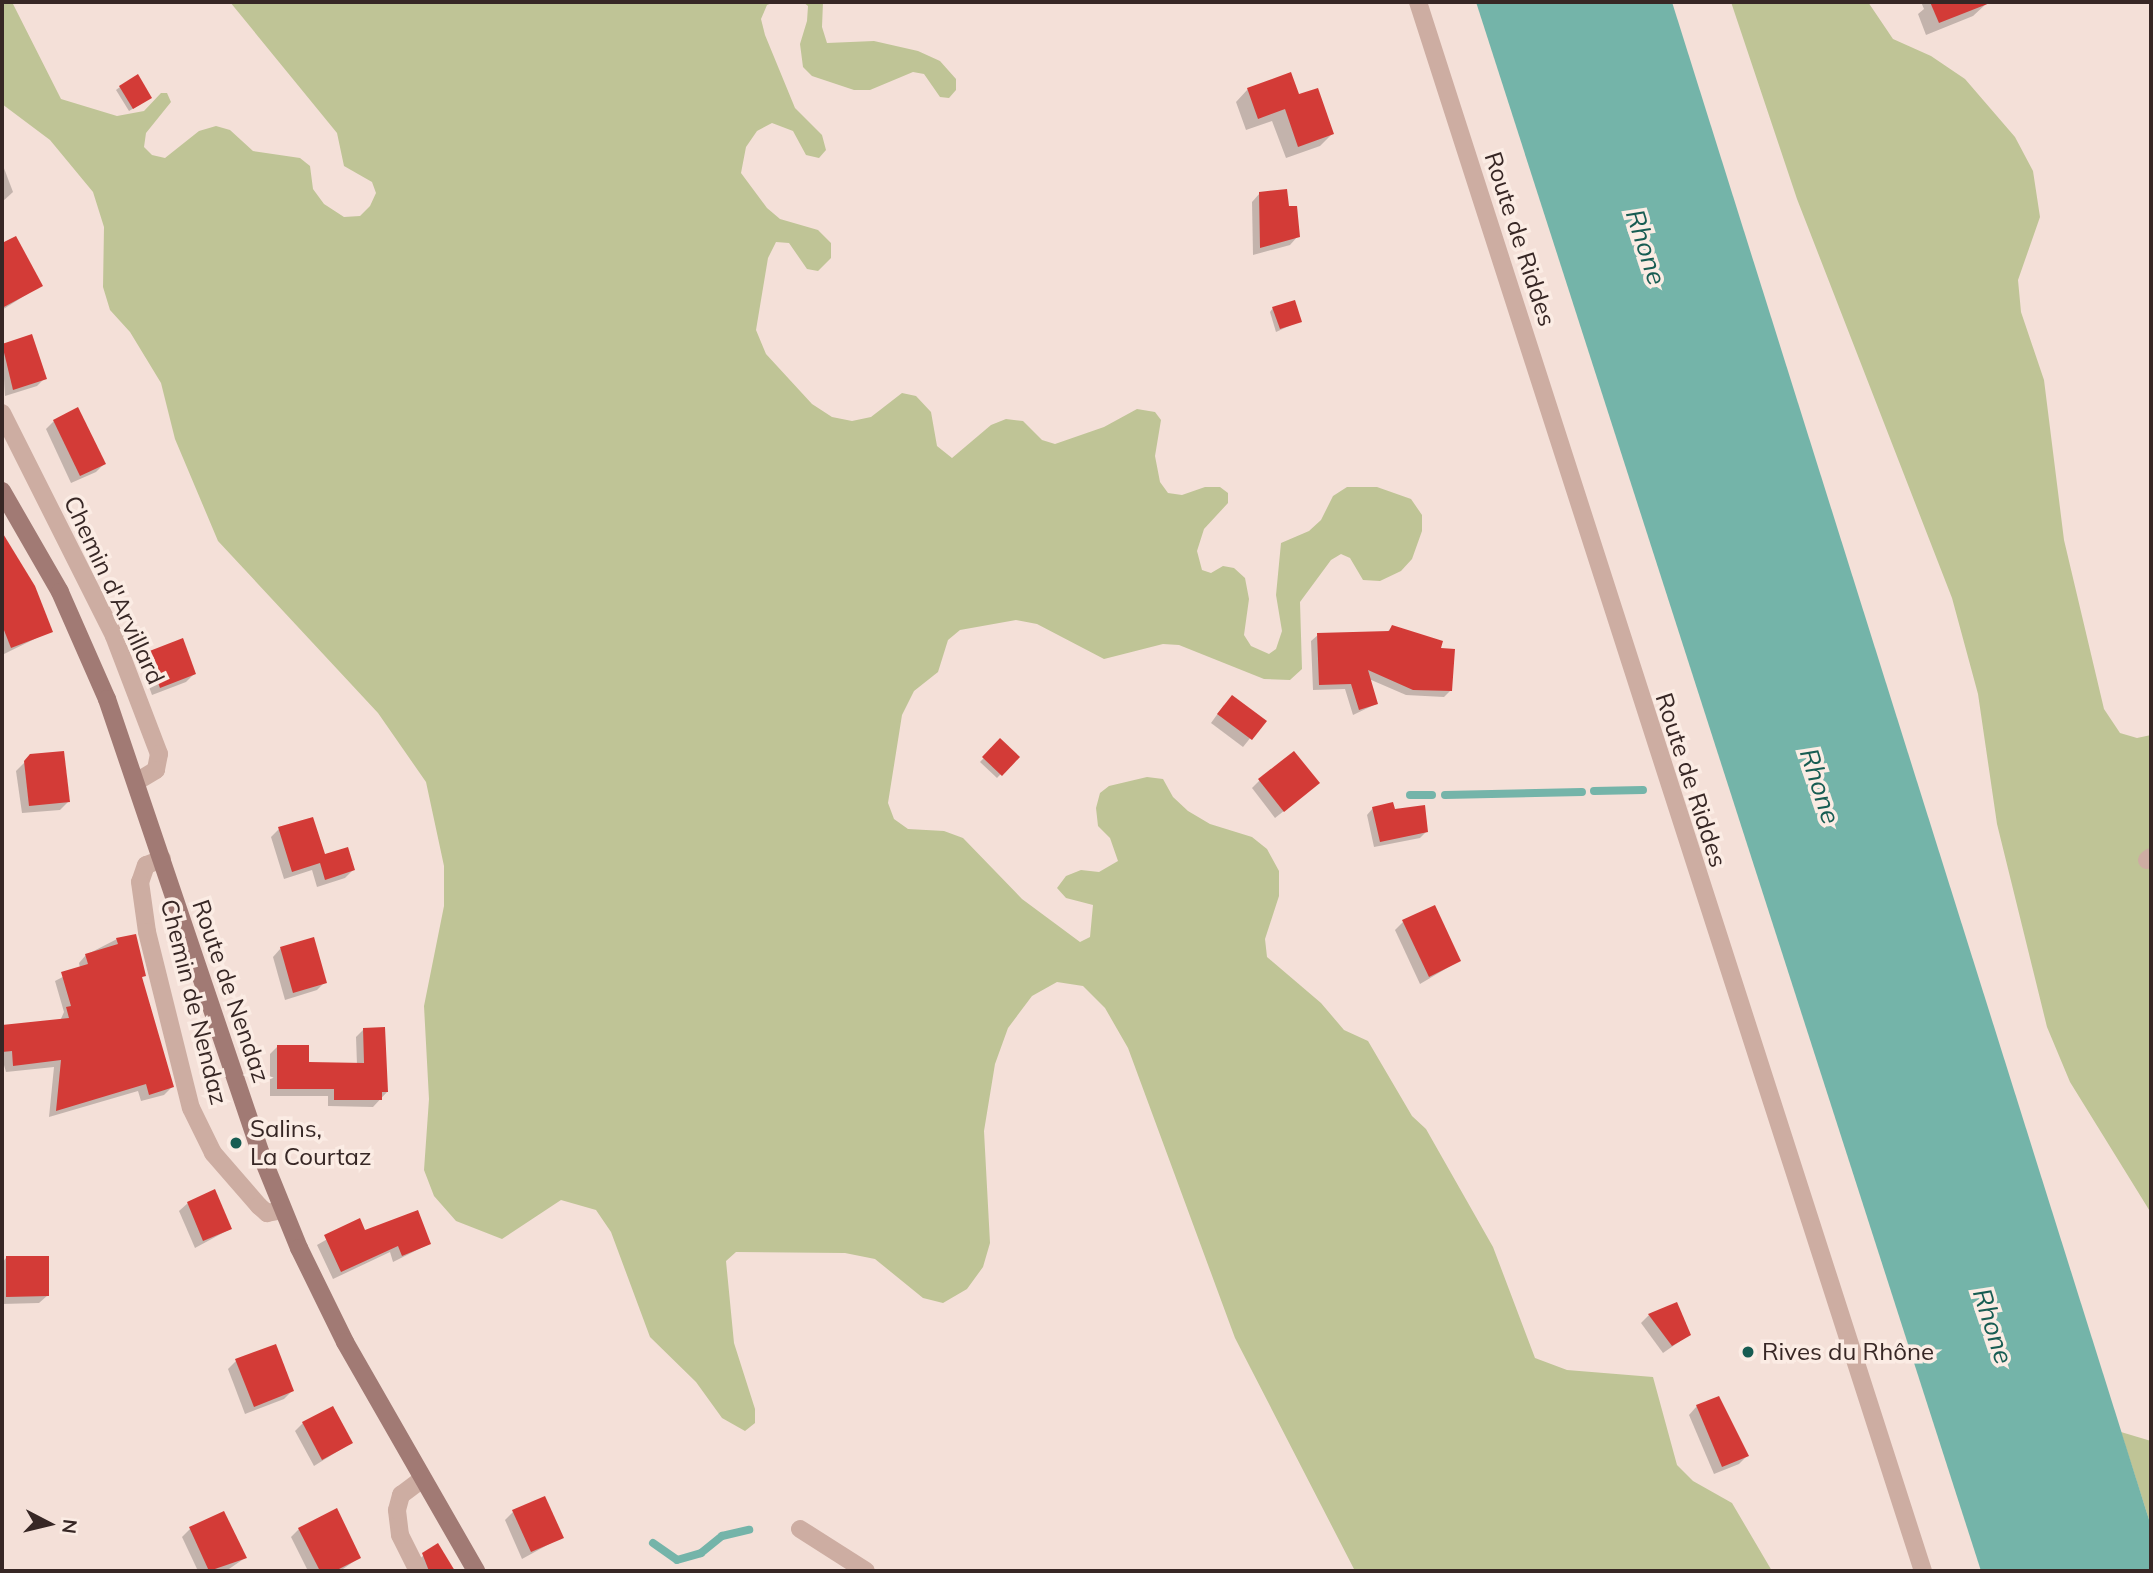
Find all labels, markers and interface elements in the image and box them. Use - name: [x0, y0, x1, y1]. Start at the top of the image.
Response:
- street label: Route de Riddes: [1478, 148, 1562, 330]
- water label: Rhone: [1619, 205, 1673, 289]
- street label: Chemin d'Arvillard: [58, 491, 170, 689]
- street label: Route de Riddes: [1649, 689, 1733, 871]
- water label: Rhone: [1793, 744, 1847, 828]
- street label: Chemin de Nendaz: [155, 896, 233, 1108]
- street label: Route de Nendaz: [186, 896, 276, 1086]
- place label: Salins, La Courtaz: [250, 1115, 371, 1171]
- marker: Salins, La Courtaz: [228, 1135, 244, 1151]
- water label: Rhone: [1966, 1284, 2020, 1368]
- place label: Rives du Rhône: [1762, 1338, 1934, 1366]
- marker: Rives du Rhône: [1740, 1344, 1756, 1360]
- north arrow: [14, 1489, 84, 1559]
- text: N: [57, 1518, 83, 1535]

